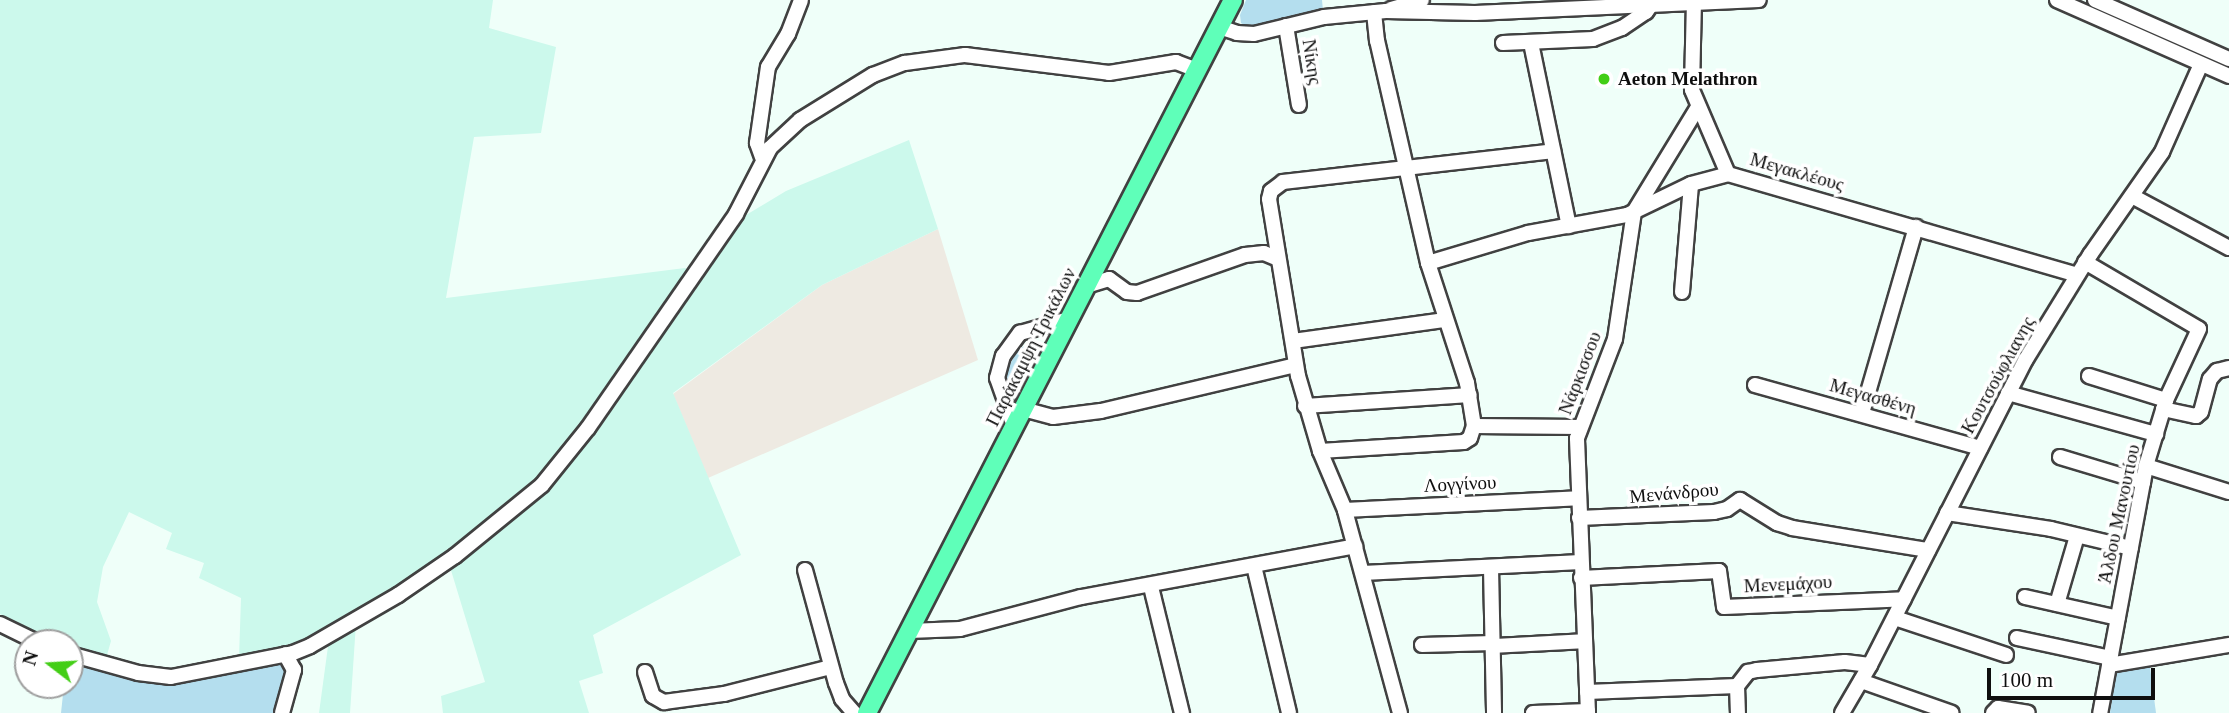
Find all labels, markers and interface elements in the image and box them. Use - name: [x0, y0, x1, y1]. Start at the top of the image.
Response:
- street label: Νίκης: [1297, 38, 1327, 86]
- place label: Aeton Melathron: [1618, 68, 1757, 90]
- marker: Aeton Melathron: [1596, 71, 1612, 87]
- street label: Μεγακλέους: [1748, 148, 1846, 196]
- street label: Παράκαμψη Τρικάλων: [981, 264, 1081, 430]
- street label: Κουτσούφλιανης: [1956, 312, 2040, 438]
- street label: Νάρκισσου: [1554, 328, 1606, 418]
- street label: Μεγασθένη: [1827, 374, 1919, 420]
- street label: Άλδου Μανουτίου: [2093, 442, 2145, 586]
- street label: Λογγίνου: [1423, 471, 1497, 497]
- street label: Μενάνδρου: [1629, 478, 1719, 508]
- street label: Μενεμάχου: [1743, 570, 1833, 598]
- north arrow: [14, 629, 84, 699]
- text: N: [18, 649, 42, 668]
- scale bar: [1991, 654, 2159, 698]
- text: 100 m: [2000, 668, 2053, 692]

